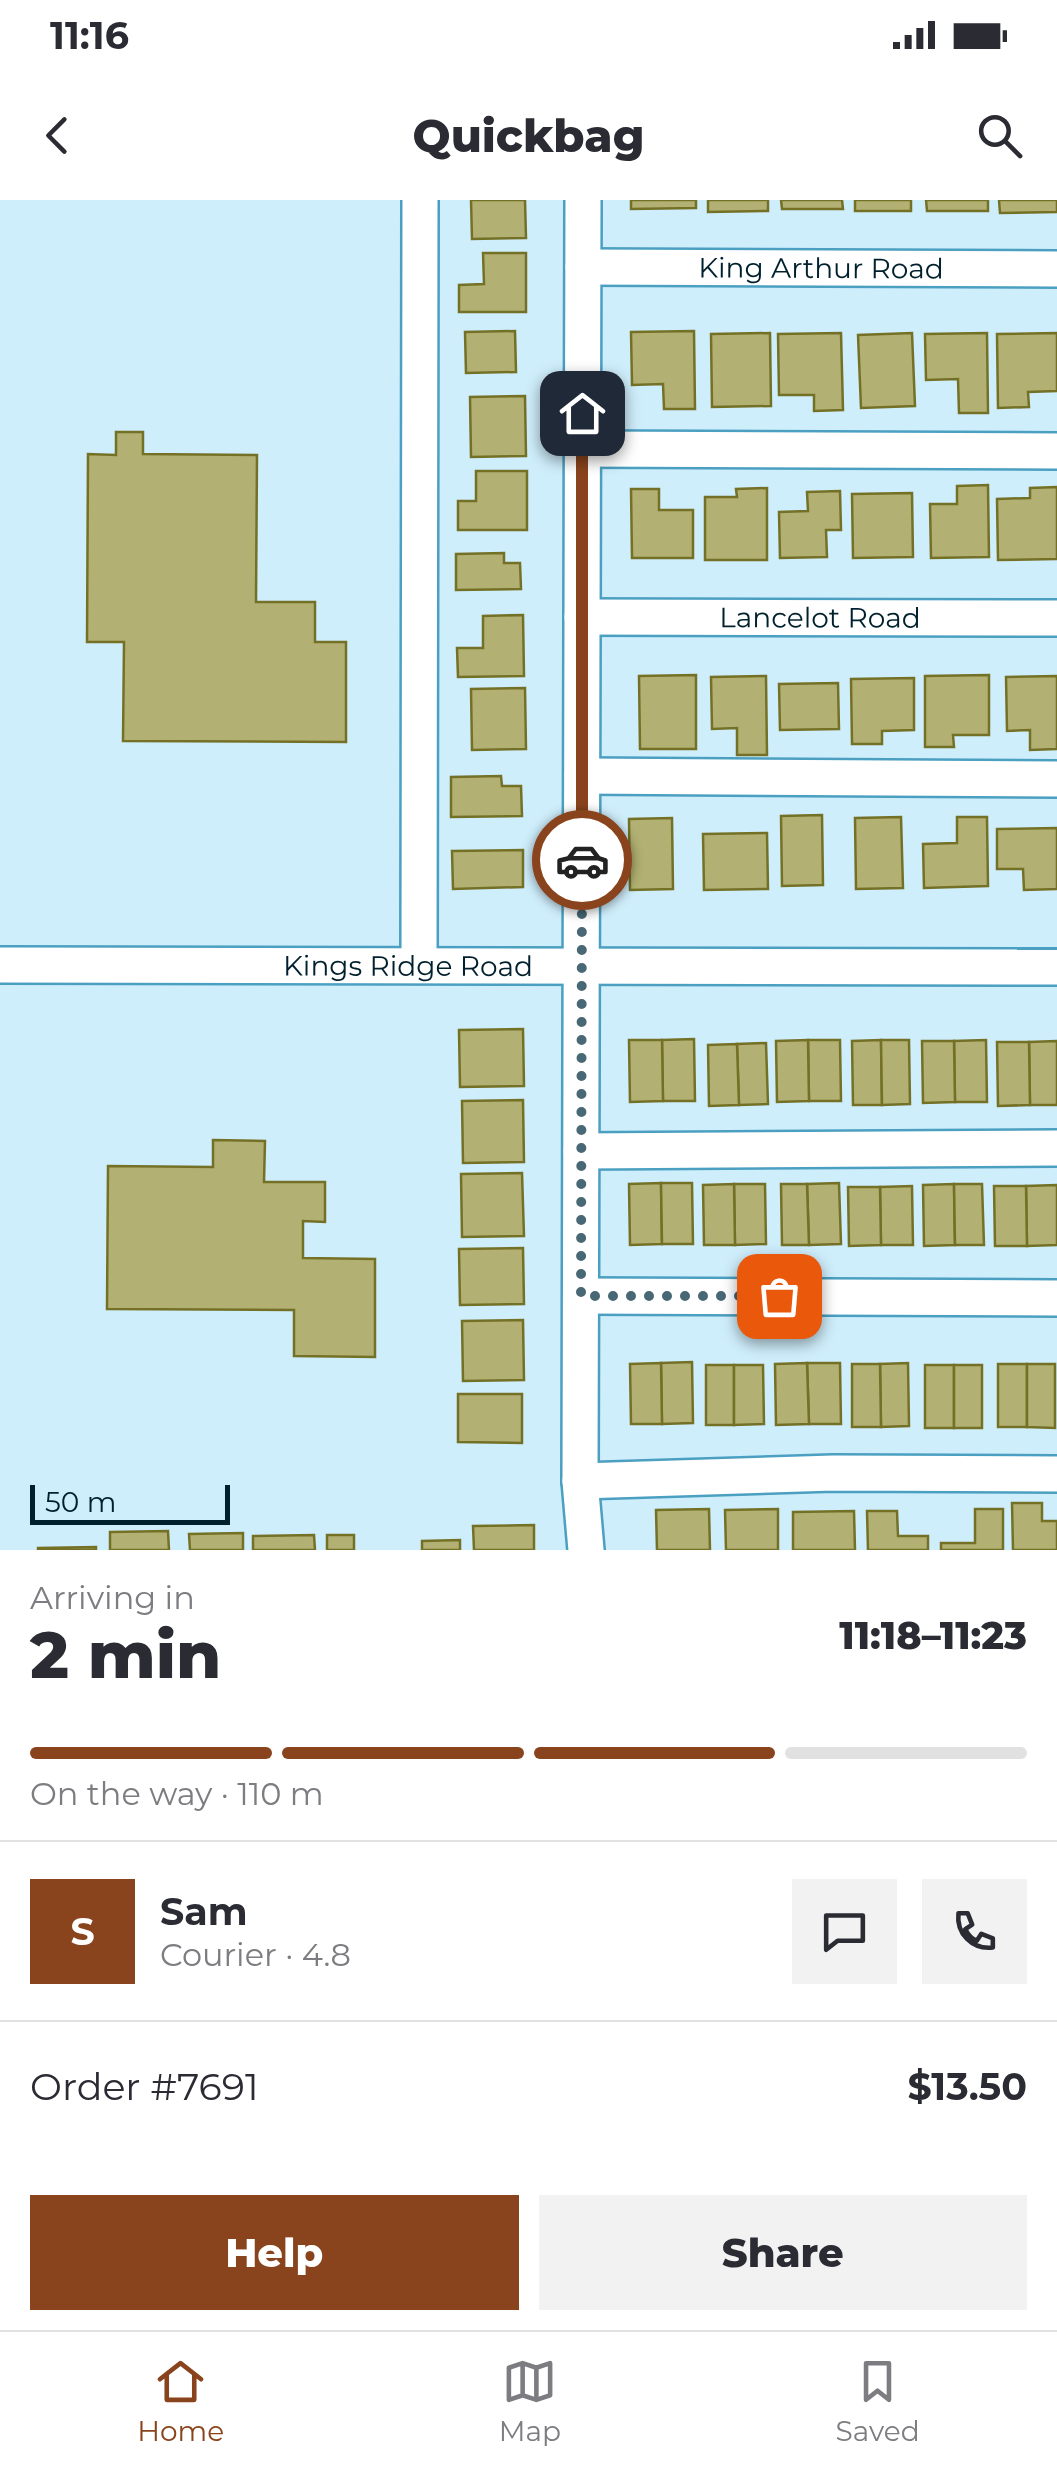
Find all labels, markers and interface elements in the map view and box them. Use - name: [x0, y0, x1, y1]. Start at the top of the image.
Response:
- text: 11:16: [50, 12, 129, 59]
- icon: back: [30, 108, 85, 163]
- text: Quickbag: [413, 108, 644, 163]
- icon: search: [972, 108, 1027, 163]
- street label: King Arthur Road: [698, 250, 944, 286]
- pin: [540, 371, 625, 456]
- icon: home: [555, 386, 610, 441]
- street label: Lancelot Road: [719, 600, 921, 635]
- courier: [532, 810, 632, 910]
- icon: car: [555, 833, 610, 888]
- street label: Kings Ridge Road: [283, 949, 533, 983]
- pin: [737, 1254, 822, 1339]
- icon: bag: [752, 1269, 807, 1324]
- scale bar: [30, 1480, 230, 1524]
- text: 50 m: [45, 1485, 116, 1519]
- text: Arriving in: [30, 1578, 195, 1617]
- text: 11:18–11:23: [839, 1612, 1027, 1659]
- text: 2 min: [30, 1615, 221, 1694]
- text: On the way · 110 m: [30, 1774, 324, 1813]
- button: chat: [792, 1879, 897, 1984]
- button: phone: [922, 1879, 1027, 1984]
- text: Sam: [160, 1888, 248, 1935]
- text: S: [70, 1908, 95, 1955]
- text: Courier · 4.8: [160, 1935, 351, 1974]
- text: Order #7691: [30, 2063, 259, 2110]
- text: $13.50: [907, 2063, 1027, 2110]
- button: Help: [30, 2195, 519, 2310]
- button: Share: [539, 2195, 1027, 2310]
- tab: Home: [137, 2354, 224, 2448]
- tab: Map: [499, 2354, 561, 2448]
- tab: Saved: [836, 2354, 920, 2448]

